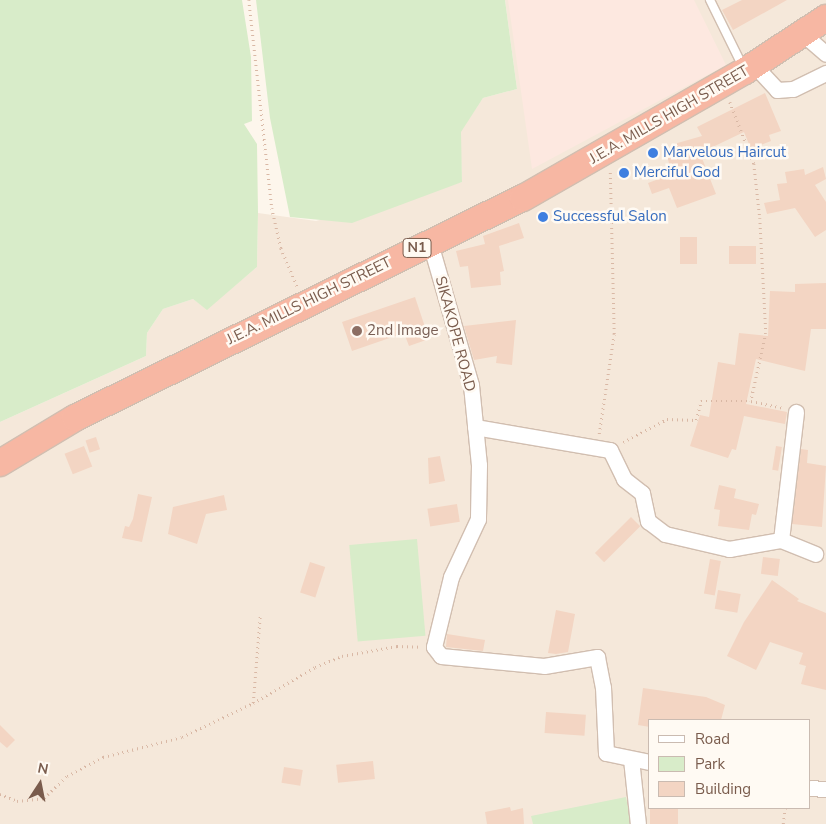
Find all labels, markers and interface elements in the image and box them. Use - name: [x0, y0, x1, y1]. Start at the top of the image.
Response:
- street label: J.E.A. MILLS HIGH STREET: [586, 62, 752, 168]
- place label: Marvelous Haircut: [663, 144, 786, 162]
- marker: Marvelous Haircut: [647, 147, 659, 159]
- place label: Merciful God: [634, 164, 720, 182]
- marker: Merciful God: [618, 167, 630, 179]
- place label: Successful Salon: [553, 208, 667, 226]
- marker: Successful Salon: [537, 211, 549, 223]
- road number: N1: [402, 237, 432, 260]
- street label: J.E.A. MILLS HIGH STREET: [224, 253, 394, 349]
- street label: SIKAKOPE ROAD: [431, 274, 479, 394]
- place label: 2nd Image: [367, 322, 439, 340]
- marker: 2nd Image: [351, 325, 363, 337]
- legend: [648, 719, 811, 809]
- text: Road: [695, 729, 730, 749]
- text: Park: [695, 754, 725, 774]
- text: N: [36, 758, 50, 779]
- north arrow: [15, 759, 65, 809]
- text: Building: [695, 779, 751, 799]

